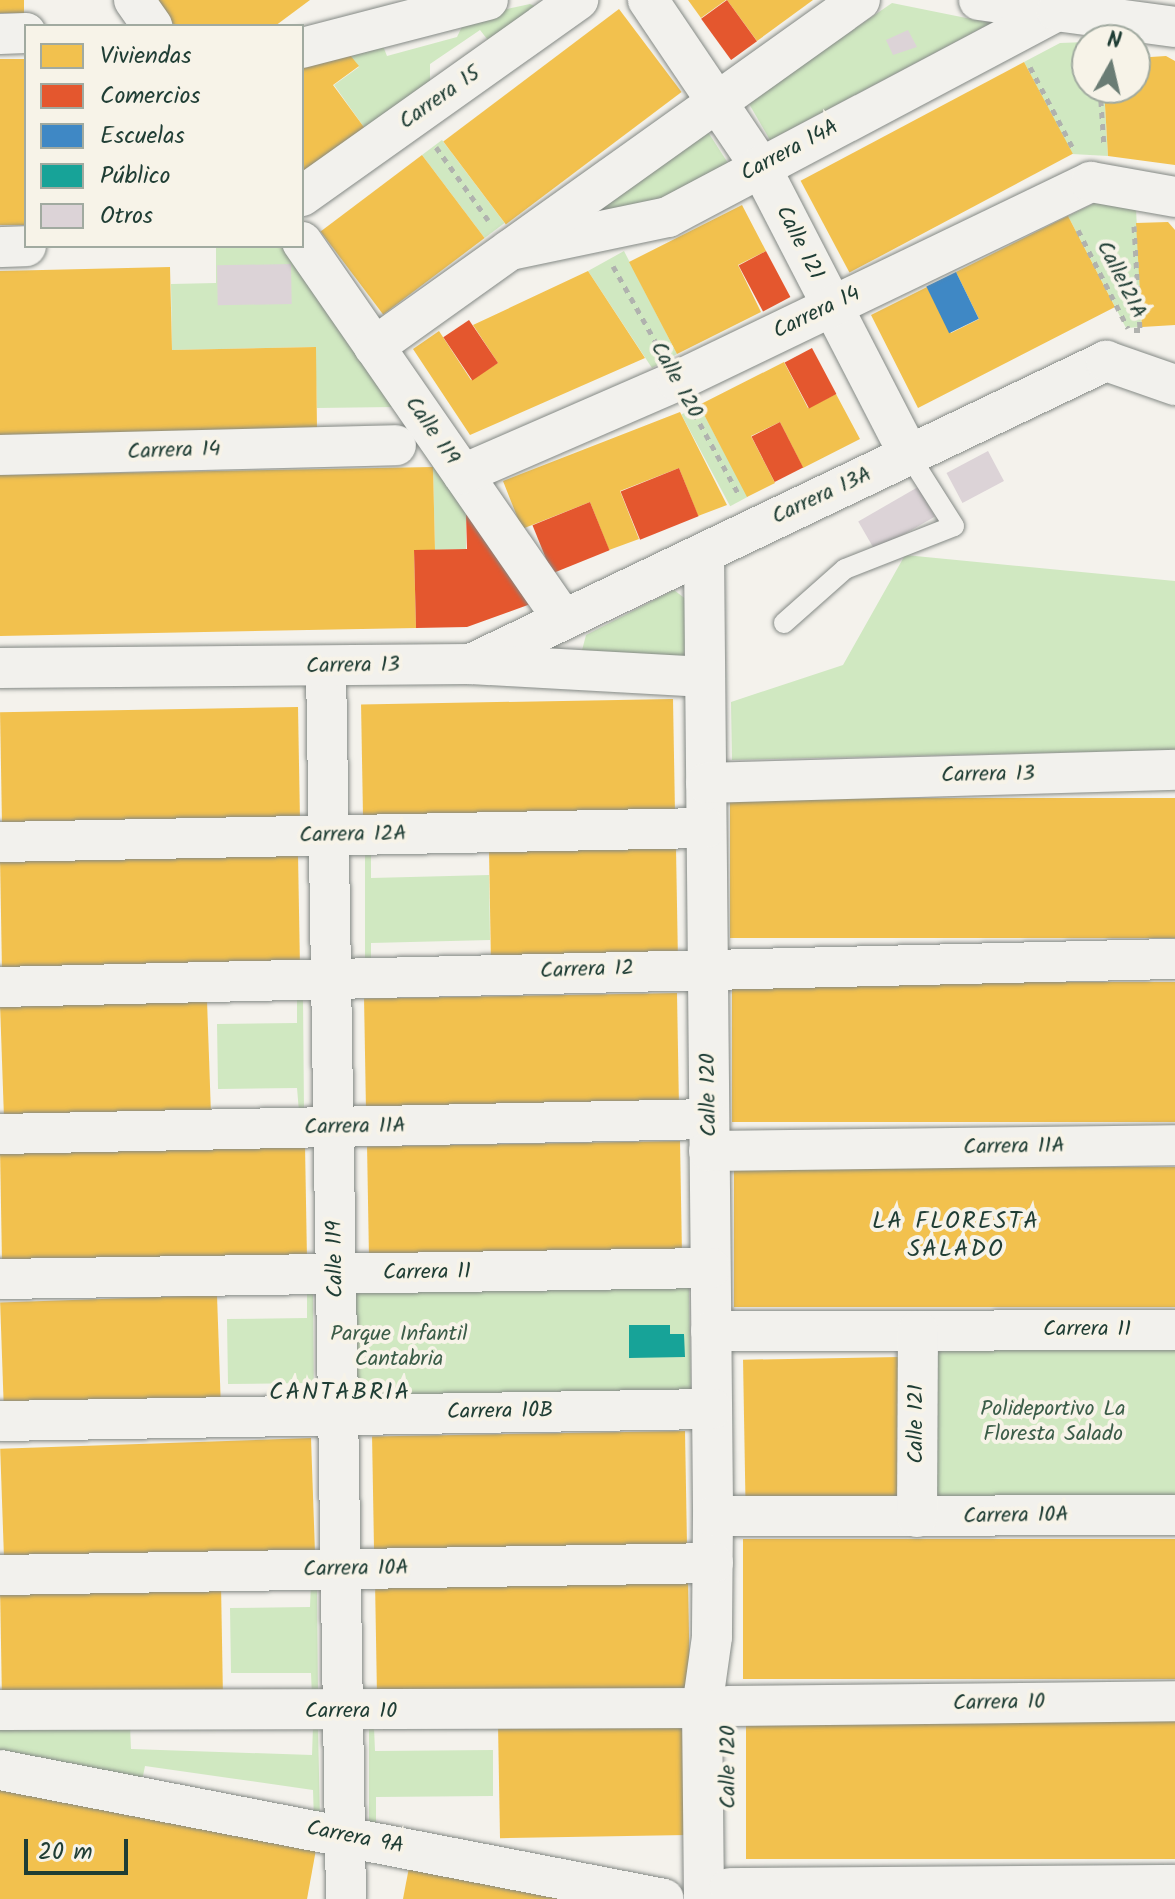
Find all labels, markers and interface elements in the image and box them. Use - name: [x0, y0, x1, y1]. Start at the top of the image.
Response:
- text: N: [1105, 23, 1123, 60]
- legend: [24, 24, 304, 248]
- north arrow: [1071, 24, 1151, 104]
- text: Viviendas: [100, 37, 191, 76]
- street label: Carrera 15: [394, 60, 486, 136]
- text: Comercios: [100, 77, 201, 116]
- street label: Carrera 14A: [737, 114, 843, 188]
- text: Escuelas: [100, 117, 185, 156]
- text: Público: [100, 157, 170, 196]
- text: Otros: [100, 197, 153, 236]
- street label: Calle 121: [769, 202, 829, 284]
- street label: Calle121A: [1090, 237, 1152, 323]
- street label: Carrera 14: [769, 281, 865, 345]
- street label: Calle 120: [644, 337, 708, 423]
- street label: Calle 119: [399, 392, 465, 470]
- street label: Carrera 14: [127, 436, 221, 466]
- street label: Carrera 13A: [768, 461, 876, 531]
- street label: Carrera 13: [306, 652, 400, 680]
- street label: Carrera 13: [941, 761, 1035, 789]
- street label: Carrera 12A: [299, 821, 407, 849]
- street label: Carrera 12: [540, 955, 634, 985]
- street label: Calle 120: [695, 1053, 723, 1137]
- street label: Carrera 11A: [304, 1113, 406, 1141]
- street label: Carrera 11A: [963, 1133, 1065, 1161]
- district label: LA FLORESTA SALADO: [872, 1208, 1040, 1264]
- street label: Calle 119: [322, 1220, 350, 1298]
- street label: Carrera 11: [383, 1259, 471, 1287]
- street label: Carrera 11: [1043, 1317, 1131, 1343]
- park label: Parque Infantil Cantabria: [330, 1321, 468, 1372]
- district label: CANTABRIA: [269, 1379, 411, 1407]
- street label: Calle 121: [904, 1384, 930, 1464]
- park label: Polideportivo La Floresta Salado: [980, 1396, 1126, 1448]
- street label: Carrera 10B: [447, 1398, 553, 1426]
- street label: Carrera 10A: [963, 1502, 1069, 1530]
- street label: Carrera 10A: [303, 1555, 409, 1583]
- street label: Carrera 10: [953, 1689, 1045, 1717]
- street label: Carrera 10: [305, 1699, 397, 1725]
- street label: Calle 120: [716, 1725, 742, 1809]
- street label: Carrera 9A: [304, 1816, 406, 1860]
- scale bar: [28, 1823, 132, 1873]
- text: 20 m: [38, 1833, 93, 1872]

